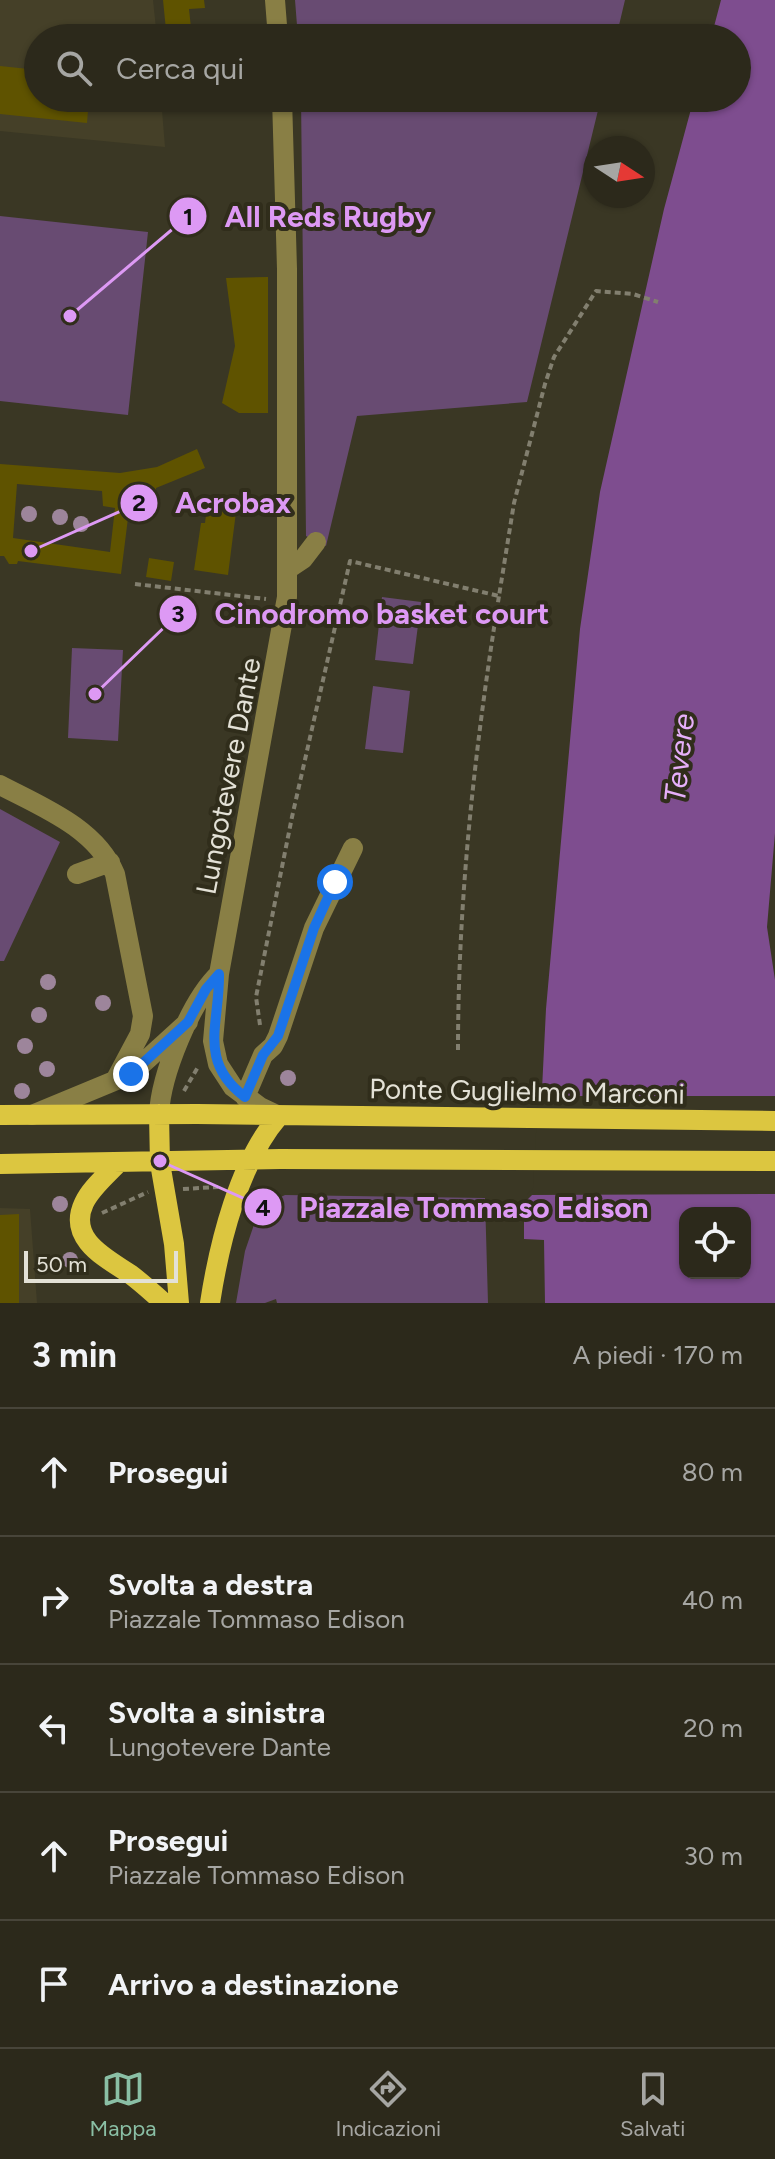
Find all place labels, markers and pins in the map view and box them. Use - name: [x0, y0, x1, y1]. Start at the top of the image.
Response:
- callout: All Reds Rugby: [168, 189, 448, 243]
- callout: Acrobax: [119, 476, 307, 530]
- callout: Cinodromo basket court: [158, 587, 565, 641]
- callout: Piazzale Tommaso Edison: [243, 1180, 665, 1234]

